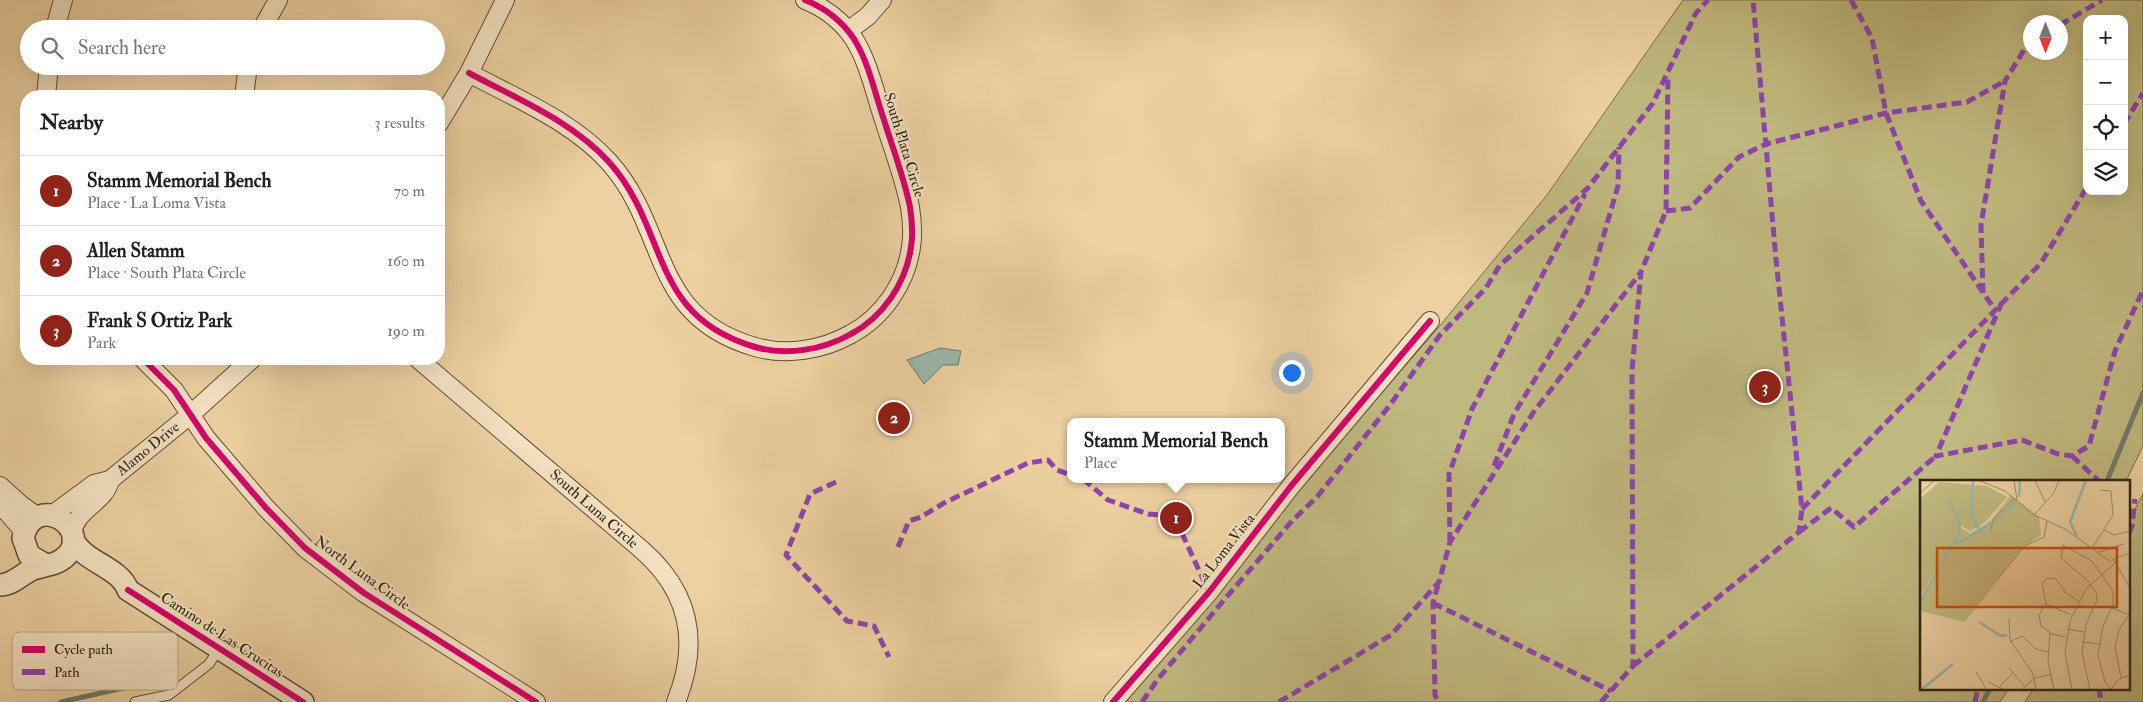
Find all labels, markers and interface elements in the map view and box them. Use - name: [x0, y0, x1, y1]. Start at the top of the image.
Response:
- north arrow: [2023, 15, 2068, 60]
- map controls: [2083, 15, 2128, 195]
- button: +: [2083, 15, 2128, 60]
- search box: [20, 20, 445, 75]
- icon: search: [38, 34, 66, 62]
- text: Search here: [78, 36, 166, 60]
- button: −: [2083, 60, 2128, 105]
- street label: South Plata Circle: [879, 90, 929, 200]
- button: locate: [2083, 105, 2128, 150]
- text: Nearby: [40, 109, 103, 136]
- text: 3 results: [374, 113, 425, 133]
- button: layers: [2083, 150, 2128, 195]
- text: Stamm Memorial Bench: [87, 169, 271, 193]
- text: 1: [53, 181, 59, 201]
- text: 70 m: [394, 181, 425, 201]
- text: Place · La Loma Vista: [87, 193, 226, 213]
- text: Allen Stamm: [87, 239, 185, 263]
- text: 2: [52, 251, 60, 271]
- text: 160 m: [387, 251, 425, 271]
- text: Place · South Plata Circle: [87, 263, 246, 283]
- text: Frank S Ortiz Park: [87, 309, 232, 333]
- text: 3: [53, 321, 59, 341]
- text: 190 m: [387, 321, 425, 341]
- text: Park: [87, 333, 116, 353]
- your location: [1279, 360, 1305, 386]
- pin: 3: [1749, 368, 1781, 406]
- pin: 2: [878, 399, 910, 437]
- street label: Alamo Drive: [112, 418, 183, 481]
- popup: [1067, 418, 1285, 483]
- text: Stamm Memorial Bench: [1084, 429, 1268, 453]
- text: Place: [1084, 453, 1117, 473]
- street label: South Luna Circle: [546, 465, 642, 553]
- inset map: [1920, 480, 2130, 690]
- pin: 1: [1160, 499, 1192, 537]
- street label: La Loma Vista: [1189, 509, 1260, 592]
- street label: North Luna Circle: [310, 532, 414, 614]
- street label: Camino de Las Crucitas: [157, 588, 287, 682]
- legend: [12, 632, 178, 690]
- text: Cycle path: [54, 641, 114, 659]
- text: Path: [54, 664, 80, 681]

